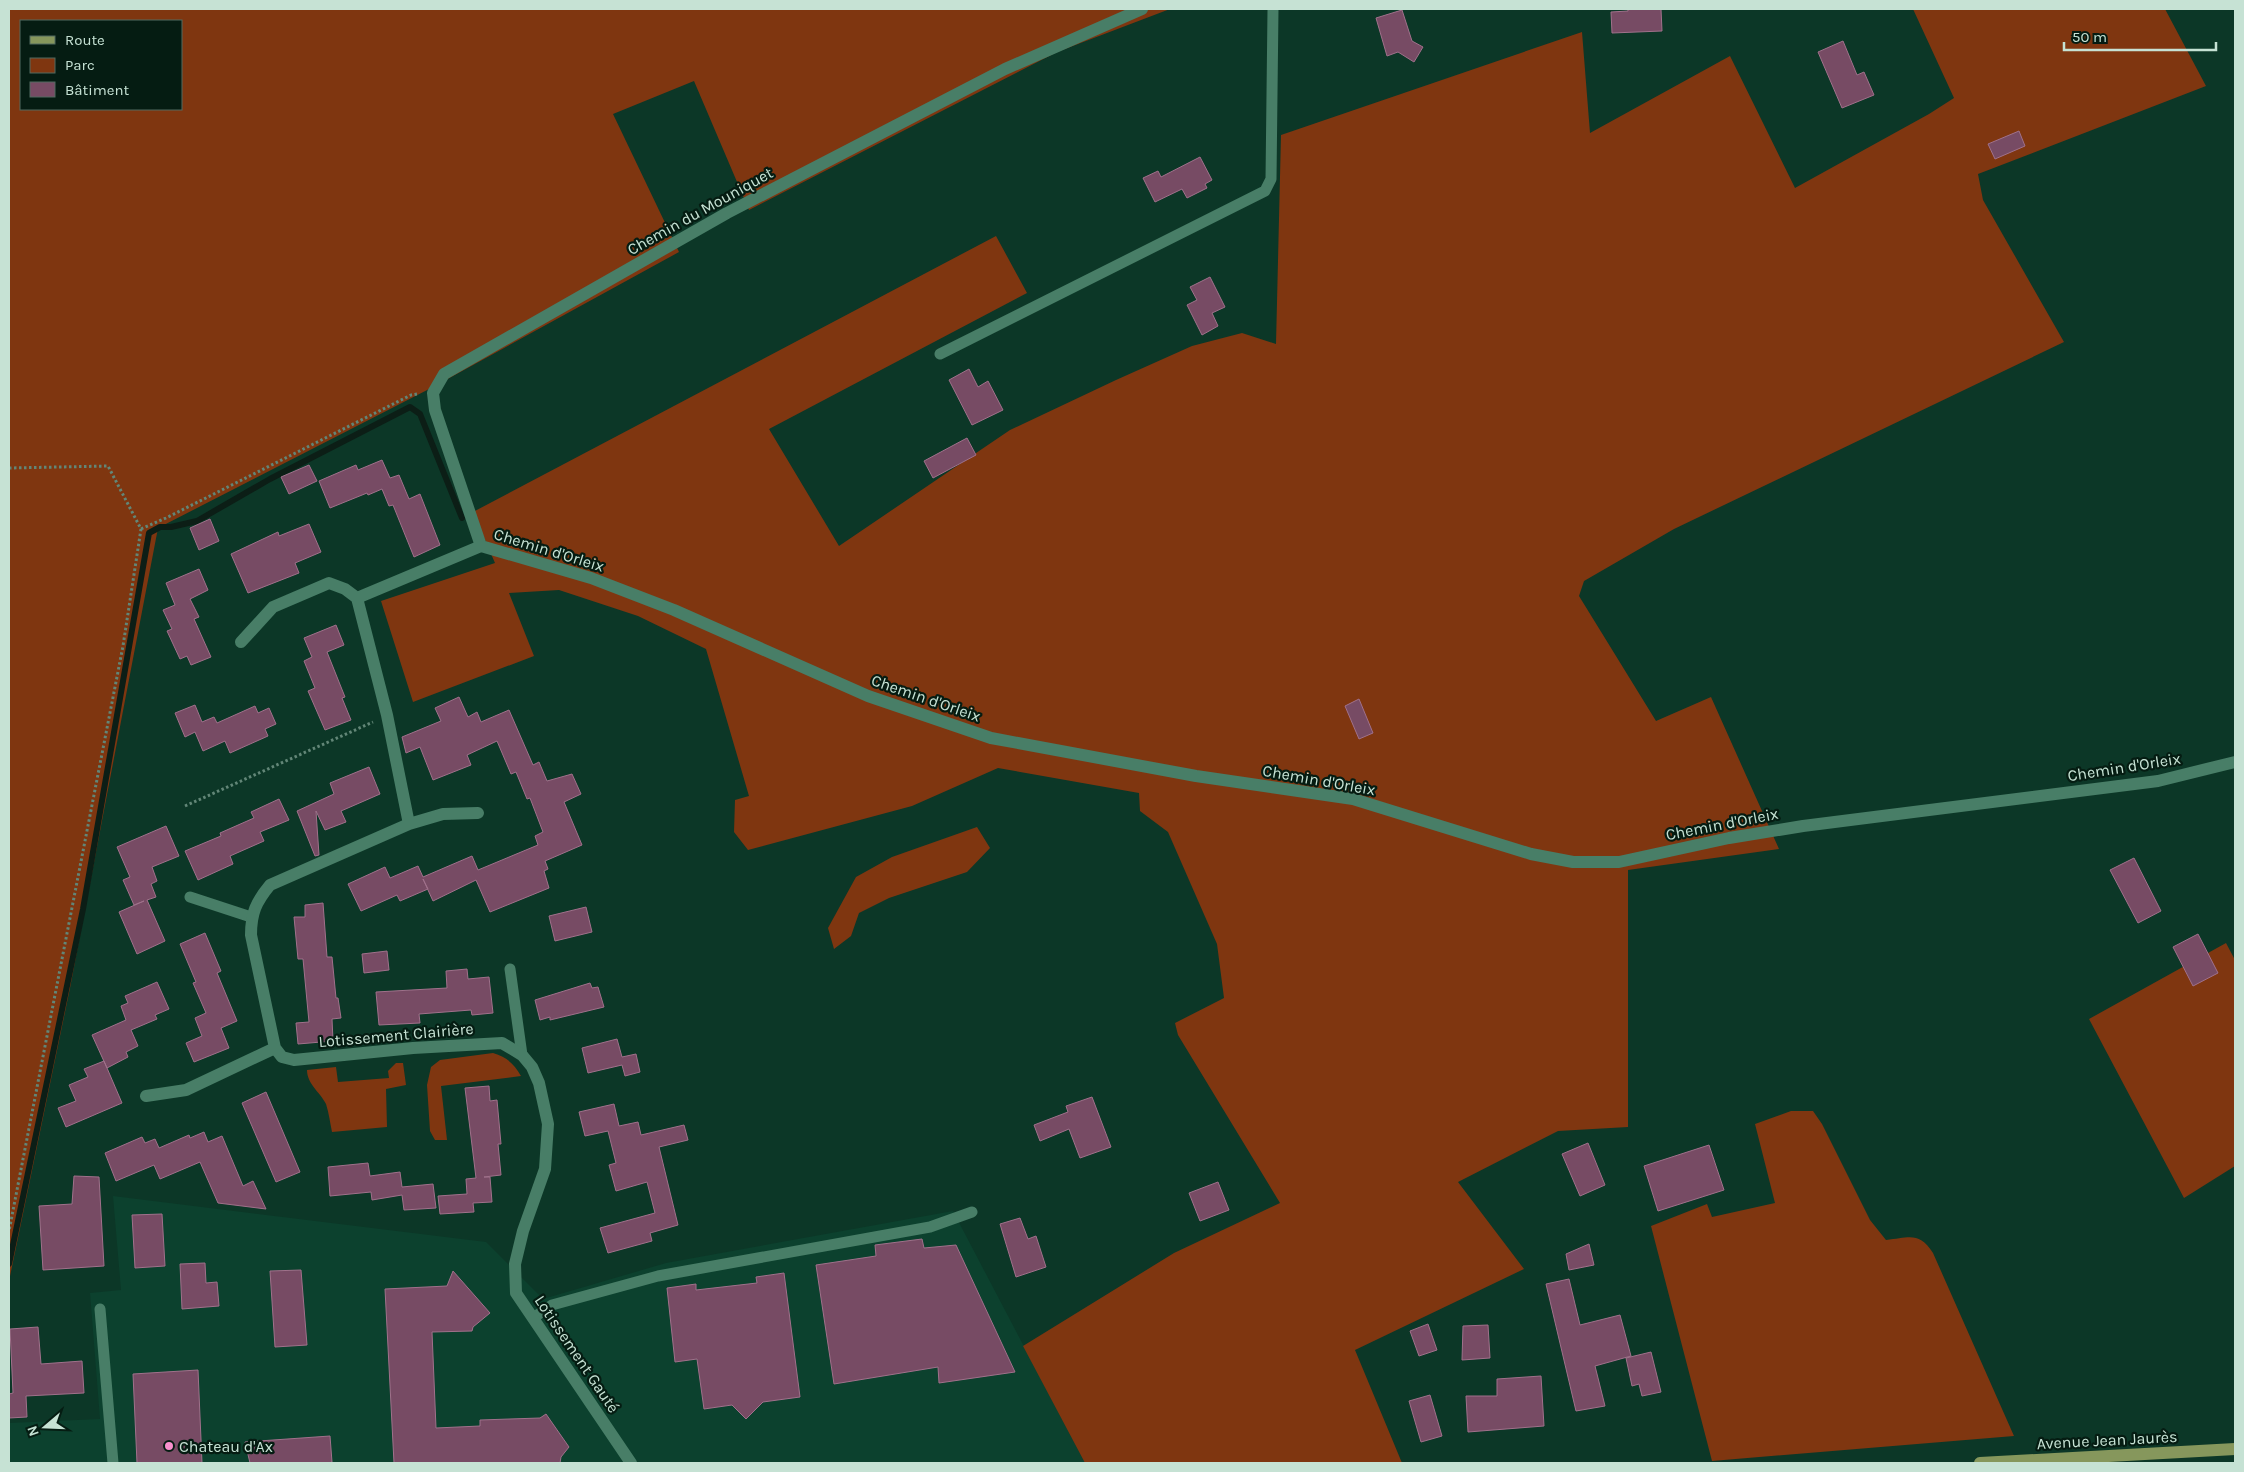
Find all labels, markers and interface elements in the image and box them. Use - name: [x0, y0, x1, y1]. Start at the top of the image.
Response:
- legend: [20, 20, 182, 110]
- scale bar: [2064, 20, 2216, 52]
- text: 50 m: [2072, 28, 2107, 46]
- text: Route: [65, 31, 105, 49]
- text: Parc: [65, 56, 95, 74]
- text: Bâtiment: [65, 81, 129, 99]
- street label: Chemin du Mouniquet: [624, 163, 776, 259]
- street label: Chemin d'Orleix: [492, 524, 606, 576]
- street label: Chemin d'Orleix: [869, 670, 983, 726]
- street label: Chemin d'Orleix: [2066, 749, 2182, 785]
- street label: Chemin d'Orleix: [1261, 761, 1377, 799]
- street label: Chemin d'Orleix: [1664, 804, 1780, 844]
- street label: Lotissement Clairière: [318, 1019, 474, 1051]
- street label: Lotissement Gauté: [531, 1292, 623, 1416]
- north arrow: [20, 1402, 70, 1452]
- text: N: [24, 1424, 43, 1439]
- street label: Avenue Jean Jaurès: [2036, 1427, 2178, 1453]
- place label: Chateau d'Ax: [179, 1437, 273, 1456]
- marker: Chateau d'Ax: [163, 1440, 175, 1452]

